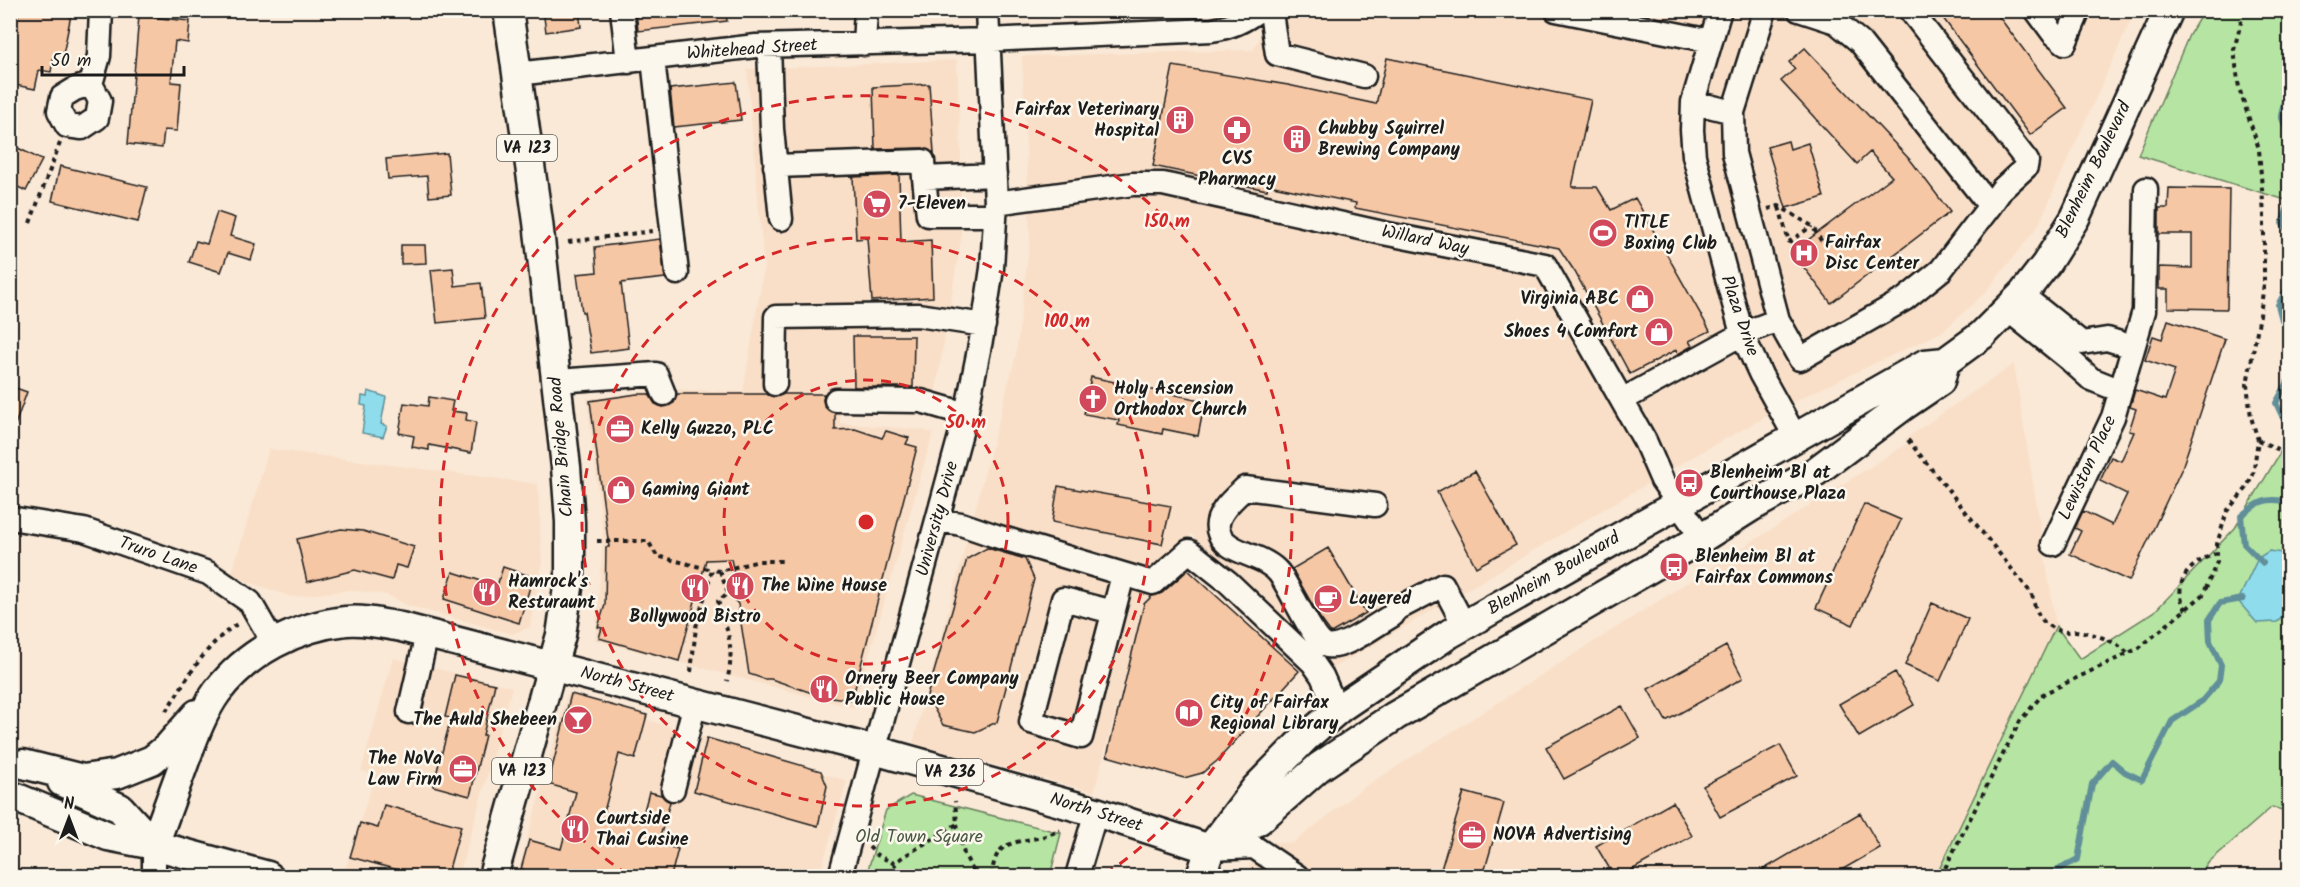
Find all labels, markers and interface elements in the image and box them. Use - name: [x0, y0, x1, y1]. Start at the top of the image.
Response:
- street label: Whitehead Street: [686, 31, 819, 69]
- scale bar: [42, 39, 184, 77]
- text: 50 m: [51, 47, 91, 76]
- place label: Fairfax Veterinary Hospital: [1015, 96, 1160, 146]
- street label: Blenheim Boulevard: [2048, 96, 2140, 243]
- building icon: Fairfax Veterinary Hospital: [1164, 104, 1196, 136]
- pharmacy icon: CVS Pharmacy: [1221, 114, 1253, 146]
- place label: Chubby Squirrel Brewing Company: [1318, 115, 1460, 165]
- building icon: Chubby Squirrel Brewing Company: [1281, 123, 1313, 155]
- road number: VA 123: [497, 135, 557, 161]
- place label: CVS Pharmacy: [1198, 145, 1277, 195]
- supermarket icon: 7-Eleven: [861, 188, 893, 220]
- place label: 7-Eleven: [898, 190, 966, 219]
- text: 150 m: [1144, 208, 1190, 237]
- place label: TITLE Boxing Club: [1624, 209, 1717, 259]
- sports icon: TITLE Boxing Club: [1587, 217, 1619, 249]
- street label: Willard Way: [1379, 218, 1472, 265]
- place label: Fairfax Disc Center: [1825, 229, 1921, 279]
- hospital icon: Fairfax Disc Center: [1788, 237, 1820, 269]
- street label: Plaza Drive: [1712, 272, 1766, 360]
- shop icon: Virginia ABC: [1624, 283, 1656, 315]
- place label: Virginia ABC: [1520, 285, 1619, 314]
- text: 100 m: [1044, 308, 1090, 337]
- shop icon: Shoes 4 Comfort: [1643, 316, 1675, 348]
- place label: Shoes 4 Comfort: [1504, 318, 1639, 347]
- street label: Chain Bridge Road: [541, 375, 583, 518]
- place label: Holy Ascension Orthodox Church: [1114, 375, 1247, 425]
- church icon: Holy Ascension Orthodox Church: [1077, 383, 1109, 415]
- text: 50 m: [945, 409, 986, 438]
- street label: Lewiston Place: [2051, 411, 2125, 525]
- office icon: Kelly Guzzo, PLC: [604, 413, 636, 445]
- place label: Kelly Guzzo, PLC: [641, 415, 774, 444]
- street label: University Drive: [909, 458, 967, 580]
- place label: Blenheim Bl at Courthouse Plaza: [1710, 459, 1846, 509]
- bus stop icon: Blenheim Bl at Courthouse Plaza: [1673, 467, 1705, 499]
- shop icon: Gaming Giant: [605, 474, 637, 506]
- place label: Gaming Giant: [642, 476, 750, 505]
- centre of rings: [856, 512, 876, 532]
- street label: Blenheim Boulevard: [1482, 524, 1627, 624]
- street label: Truro Lane: [115, 529, 201, 583]
- place label: Blenheim Bl at Fairfax Commons: [1695, 543, 1834, 593]
- bus stop icon: Blenheim Bl at Fairfax Commons: [1658, 551, 1690, 583]
- place label: Hamrock's Resturaunt: [508, 568, 596, 618]
- restaurant icon: The Wine House: [724, 570, 756, 602]
- restaurant icon: Bollywood Bistro: [679, 572, 711, 604]
- place label: The Wine House: [761, 572, 887, 601]
- restaurant icon: Hamrock's Resturaunt: [471, 576, 503, 608]
- cafe icon: Layered: [1312, 583, 1344, 615]
- place label: Layered: [1349, 585, 1411, 614]
- place label: Bollywood Bistro: [629, 603, 761, 632]
- street label: North Street: [577, 659, 678, 712]
- place label: Ornery Beer Company Public House: [845, 665, 1019, 715]
- restaurant icon: Ornery Beer Company Public House: [808, 673, 840, 705]
- place label: City of Fairfax Regional Library: [1210, 689, 1339, 739]
- library icon: City of Fairfax Regional Library: [1173, 697, 1205, 729]
- bar icon: The Auld Shebeen: [562, 704, 594, 736]
- place label: The Auld Shebeen: [413, 706, 557, 735]
- place label: The NoVa Law Firm: [368, 745, 442, 795]
- office icon: The NoVa Law Firm: [447, 753, 479, 785]
- road number: VA 123: [492, 758, 552, 784]
- road number: VA 236: [917, 759, 983, 785]
- street label: North Street: [1046, 785, 1147, 841]
- north arrow: [39, 788, 99, 848]
- text: N: [64, 792, 74, 817]
- place label: Courtside Thai Cusine: [596, 805, 689, 855]
- restaurant icon: Courtside Thai Cusine: [559, 813, 591, 845]
- office icon: NOVA Advertising: [1456, 819, 1488, 851]
- place label: NOVA Advertising: [1493, 821, 1632, 850]
- park label: Old Town Square: [855, 823, 983, 852]

